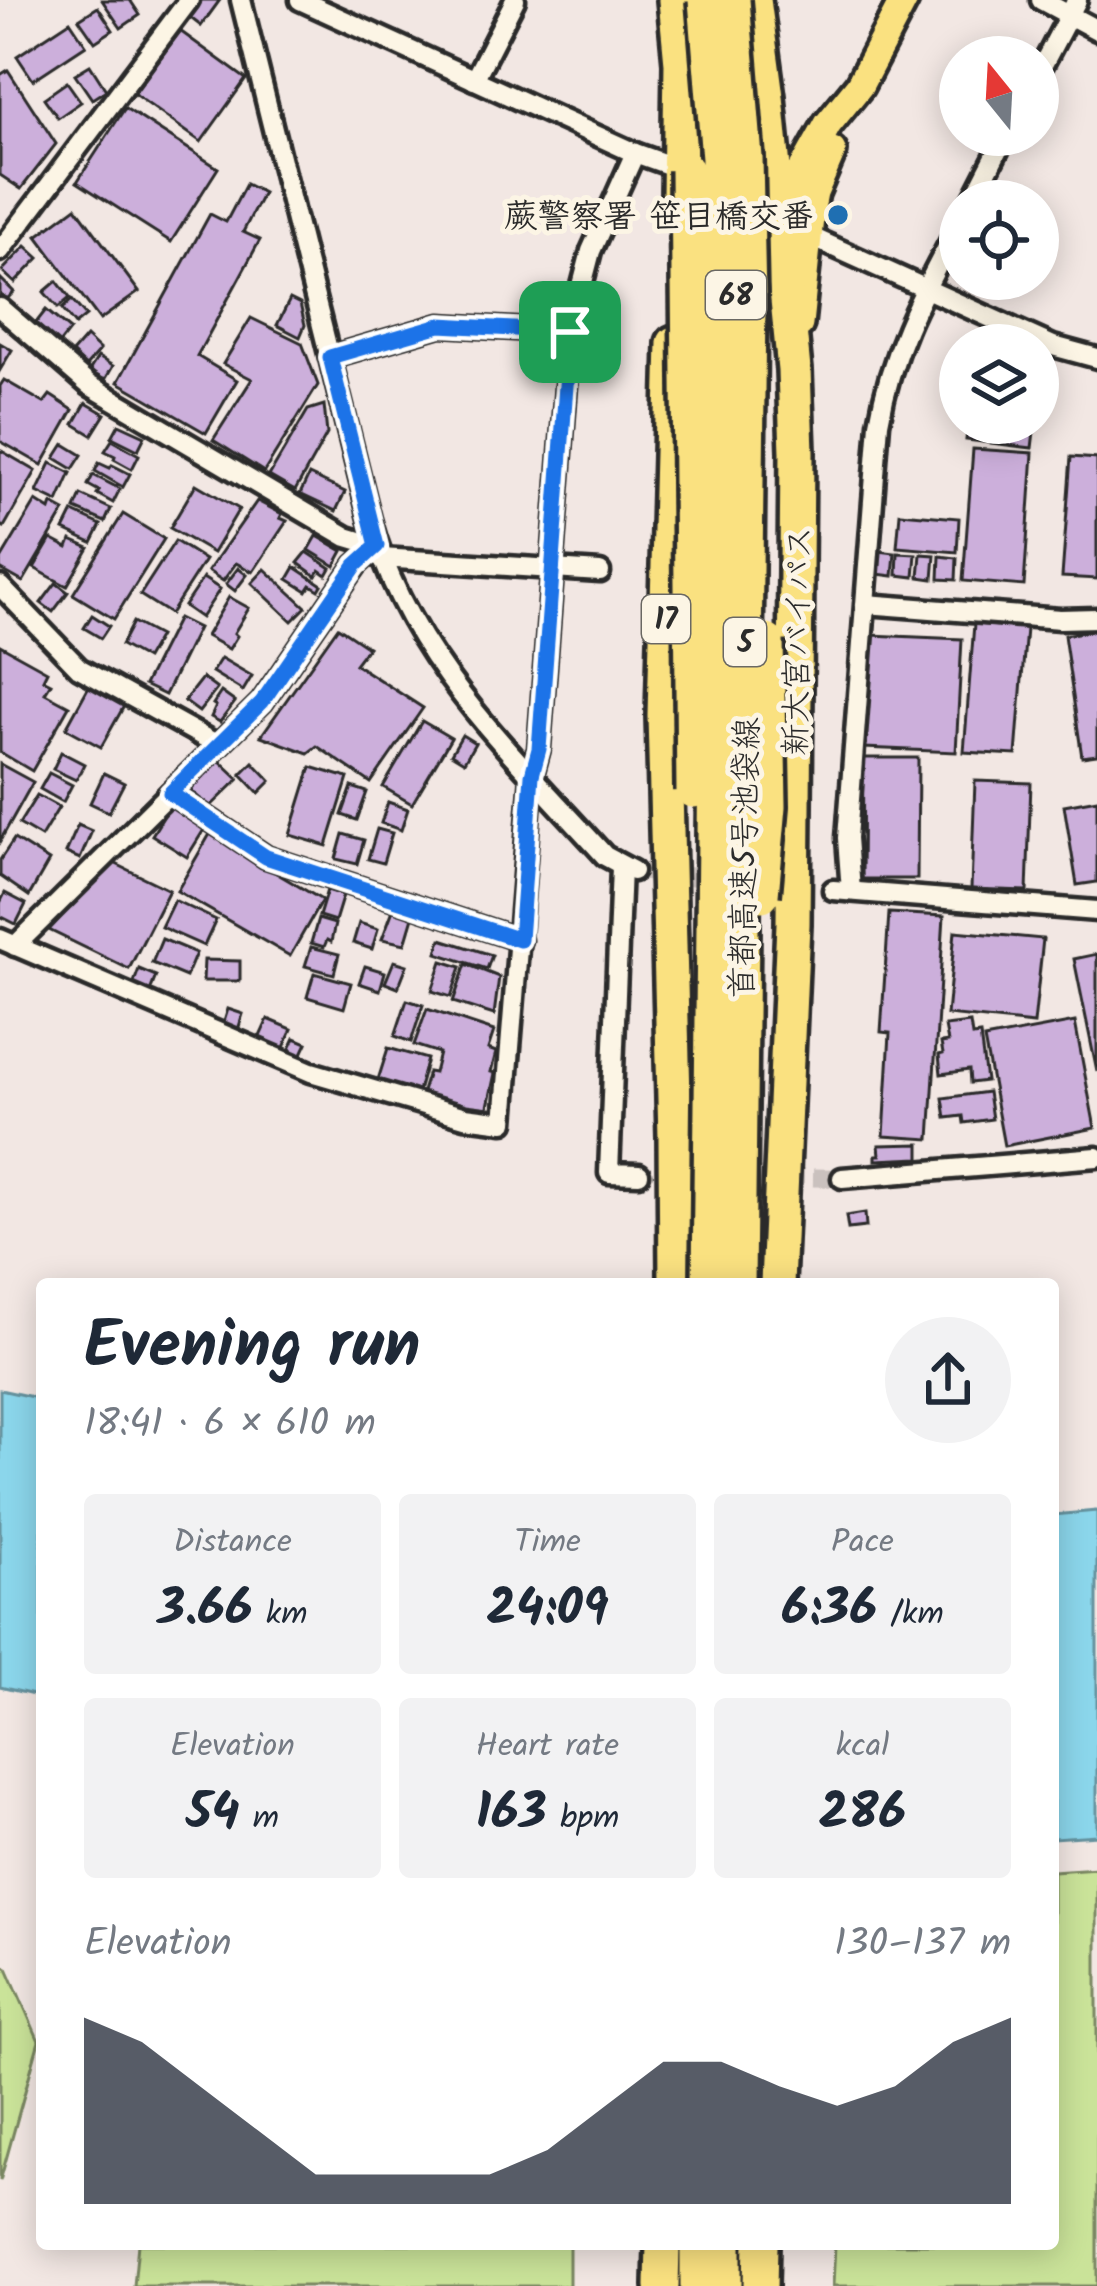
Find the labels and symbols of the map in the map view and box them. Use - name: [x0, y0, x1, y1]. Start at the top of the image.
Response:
- north arrow: [939, 36, 1059, 156]
- place label: 蕨警察署 笹目橋交番: [504, 192, 814, 245]
- marker: 蕨警察署 笹目橋交番: [825, 202, 851, 228]
- road number: 68: [706, 271, 766, 319]
- pin: [519, 281, 621, 383]
- street label: 新大宮バイパス: [771, 525, 828, 757]
- road number: 17: [642, 595, 690, 643]
- road number: 5: [724, 618, 766, 666]
- street label: 首都高速5号池袋線: [718, 717, 775, 999]

